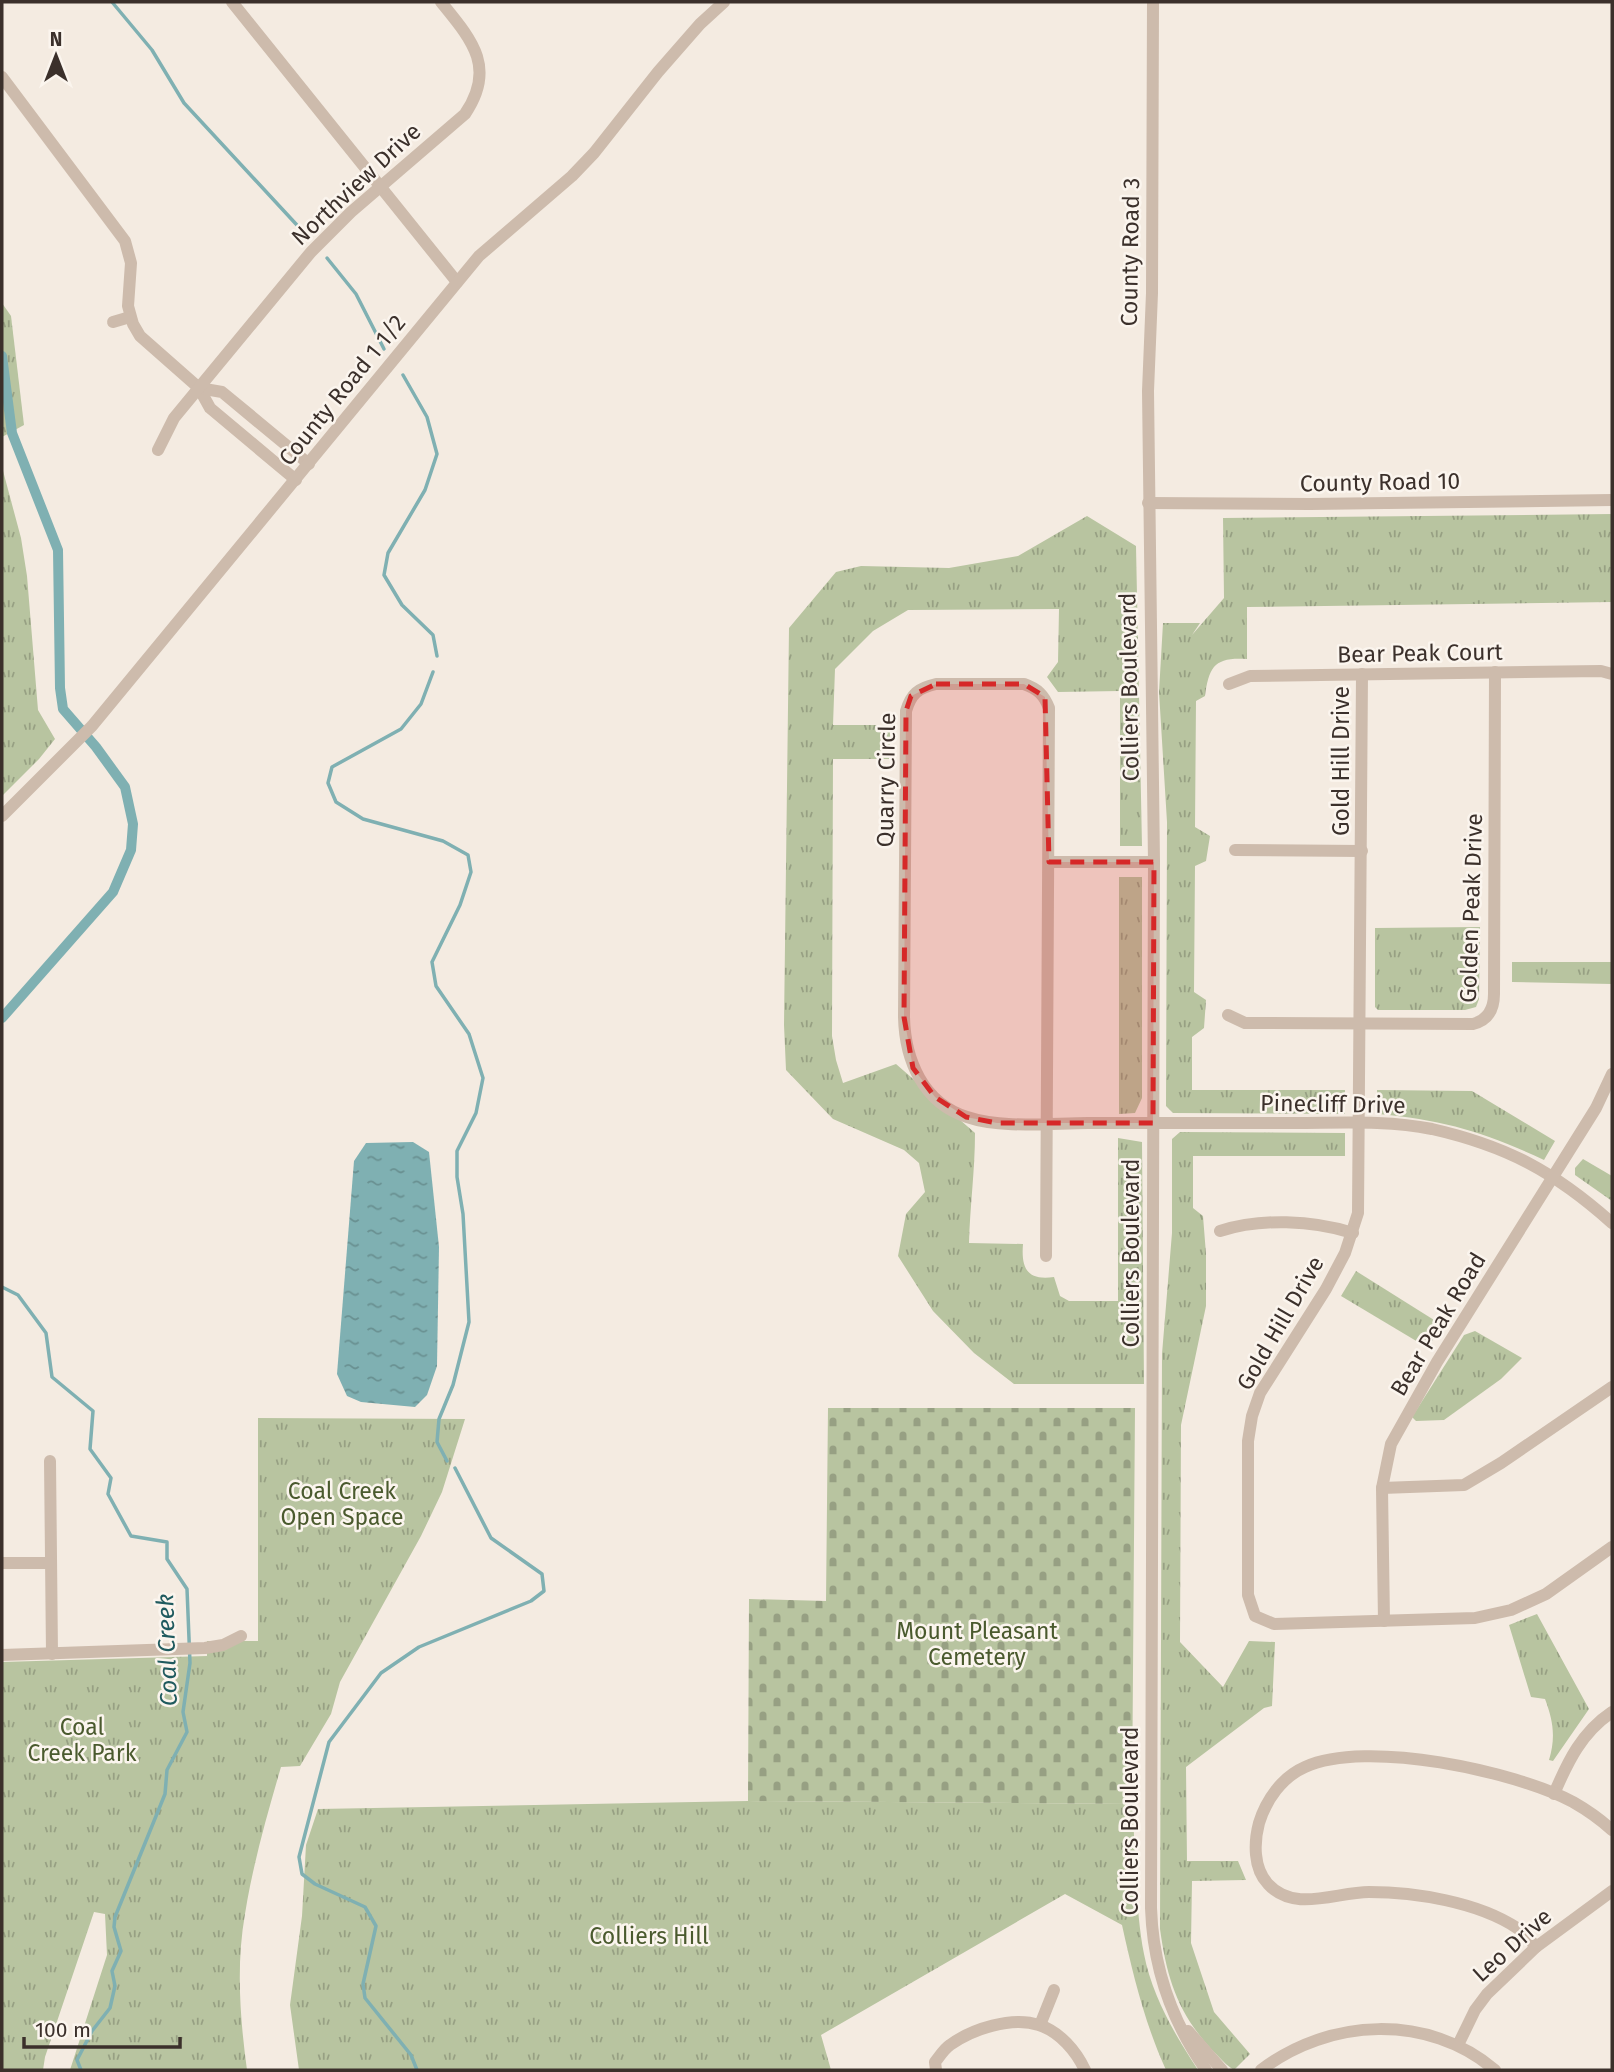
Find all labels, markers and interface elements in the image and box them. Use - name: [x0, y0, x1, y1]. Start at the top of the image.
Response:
- north arrow: [21, 21, 91, 91]
- text: N: [50, 28, 62, 51]
- street label: Northview Drive: [286, 117, 426, 251]
- street label: County Road 3: [1115, 177, 1145, 327]
- street label: County Road 1 1/2: [273, 309, 411, 471]
- street label: County Road 10: [1300, 467, 1460, 497]
- street label: Colliers Boulevard: [1113, 592, 1145, 782]
- street label: Bear Peak Court: [1337, 638, 1504, 668]
- street label: Gold Hill Drive: [1327, 686, 1355, 836]
- street label: Quarry Circle: [871, 712, 901, 848]
- street label: Golden Peak Drive: [1454, 813, 1488, 1003]
- street label: Pinecliff Drive: [1260, 1089, 1406, 1119]
- street label: Colliers Boulevard: [1117, 1159, 1145, 1348]
- street label: Bear Peak Road: [1384, 1247, 1492, 1401]
- street label: Gold Hill Drive: [1230, 1251, 1330, 1395]
- park label: Coal Creek Open Space: [280, 1477, 404, 1531]
- water label: Coal Creek: [151, 1593, 183, 1707]
- park label: Mount Pleasant Cemetery: [896, 1617, 1059, 1671]
- park label: Coal Creek Park: [28, 1713, 137, 1767]
- street label: Colliers Boulevard: [1116, 1727, 1144, 1916]
- street label: Leo Drive: [1467, 1902, 1557, 1988]
- park label: Colliers Hill: [589, 1922, 709, 1950]
- scale bar: [24, 2006, 180, 2050]
- text: 100 m: [35, 2017, 91, 2043]

